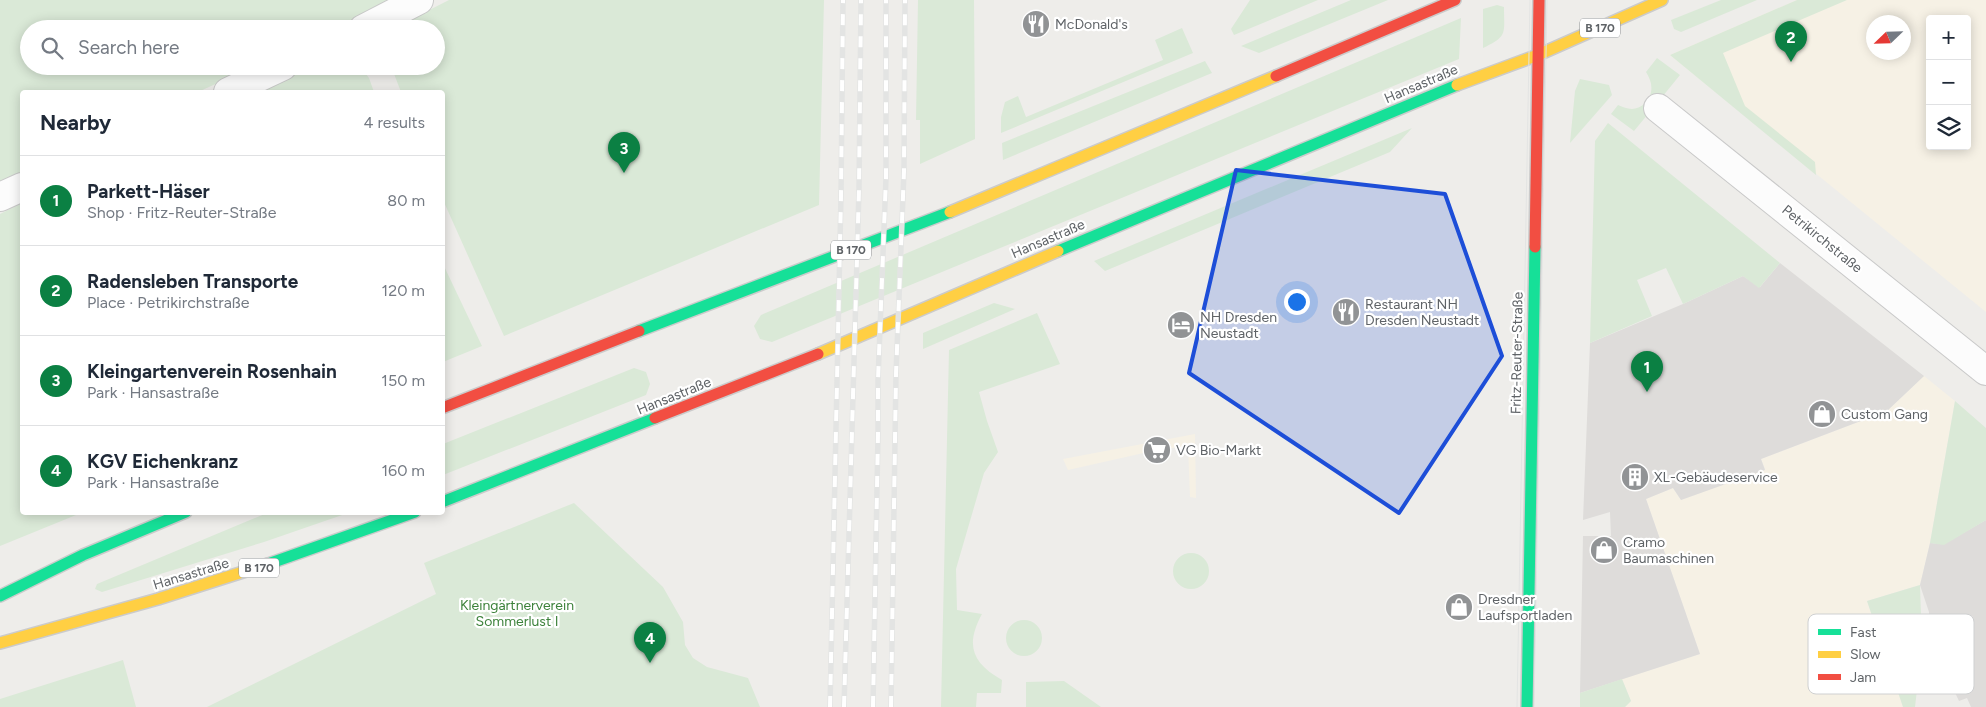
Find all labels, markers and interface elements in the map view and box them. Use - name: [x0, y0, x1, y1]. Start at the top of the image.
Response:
- restaurant icon: McDonald's: [1021, 9, 1051, 39]
- north arrow: [1866, 15, 1911, 60]
- map controls: [1926, 15, 1971, 150]
- button: +: [1926, 15, 1971, 60]
- place label: McDonald's: [1055, 16, 1128, 33]
- road number: B 170: [1580, 18, 1620, 38]
- search box: [20, 20, 445, 75]
- pin: 2: [1775, 21, 1807, 62]
- icon: search: [38, 34, 66, 62]
- text: Search here: [78, 36, 180, 59]
- button: −: [1926, 60, 1971, 105]
- street label: Hansastraße: [1382, 61, 1461, 107]
- button: layers: [1926, 105, 1971, 150]
- text: Nearby: [40, 110, 111, 135]
- text: 4 results: [364, 113, 425, 132]
- pin: 3: [608, 132, 640, 173]
- text: Parkett-Häser: [87, 180, 210, 203]
- text: 1: [53, 191, 59, 210]
- text: 80 m: [387, 191, 425, 210]
- street label: Petrikirchstraße: [1778, 201, 1866, 277]
- text: Shop · Fritz-Reuter-Straße: [87, 203, 276, 222]
- street label: Hansastraße: [1009, 216, 1088, 262]
- road number: B 170: [831, 240, 871, 260]
- text: Radensleben Transporte: [87, 270, 298, 293]
- text: 2: [51, 281, 61, 300]
- text: 120 m: [382, 281, 425, 300]
- your location: [1284, 289, 1310, 315]
- street label: Fritz-Reuter-Straße: [1507, 291, 1527, 414]
- text: Place · Petrikirchstraße: [87, 293, 250, 312]
- place label: Restaurant NH Dresden Neustadt: [1365, 296, 1479, 329]
- restaurant icon: Restaurant NH Dresden Neustadt: [1331, 297, 1361, 327]
- place label: NH Dresden Neustadt: [1200, 309, 1277, 342]
- hotel icon: NH Dresden Neustadt: [1166, 310, 1196, 340]
- pin: 1: [1631, 351, 1663, 392]
- text: Kleingartenverein Rosenhain: [87, 360, 337, 383]
- text: 3: [52, 371, 60, 390]
- text: 150 m: [381, 371, 425, 390]
- street label: Hansastraße: [634, 373, 714, 419]
- text: Park · Hansastraße: [87, 383, 219, 402]
- shop icon: Custom Gang: [1807, 399, 1837, 429]
- place label: Custom Gang: [1841, 406, 1928, 423]
- supermarket icon: VG Bio-Markt: [1142, 435, 1172, 465]
- place label: VG Bio-Markt: [1176, 442, 1261, 459]
- text: KGV Eichenkranz: [87, 450, 238, 473]
- text: 4: [51, 461, 61, 480]
- text: 160 m: [382, 461, 425, 480]
- building icon: XL-Gebäudeservice: [1620, 462, 1650, 492]
- place label: XL-Gebäudeservice: [1654, 469, 1778, 486]
- text: Park · Hansastraße: [87, 473, 219, 492]
- place label: Cramo Baumaschinen: [1623, 534, 1714, 567]
- shop icon: Cramo Baumaschinen: [1589, 535, 1619, 565]
- street label: Hansastraße: [151, 554, 231, 594]
- road number: B 170: [239, 558, 279, 578]
- place label: Dresdner Laufsportladen: [1478, 591, 1572, 624]
- shop icon: Dresdner Laufsportladen: [1444, 592, 1474, 622]
- park label: Kleingärtnerverein Sommerlust I: [460, 597, 574, 630]
- legend: [1808, 614, 1974, 694]
- pin: 4: [634, 622, 666, 663]
- text: Fast: [1850, 624, 1876, 641]
- text: Slow: [1850, 646, 1881, 663]
- text: Jam: [1850, 669, 1876, 686]

